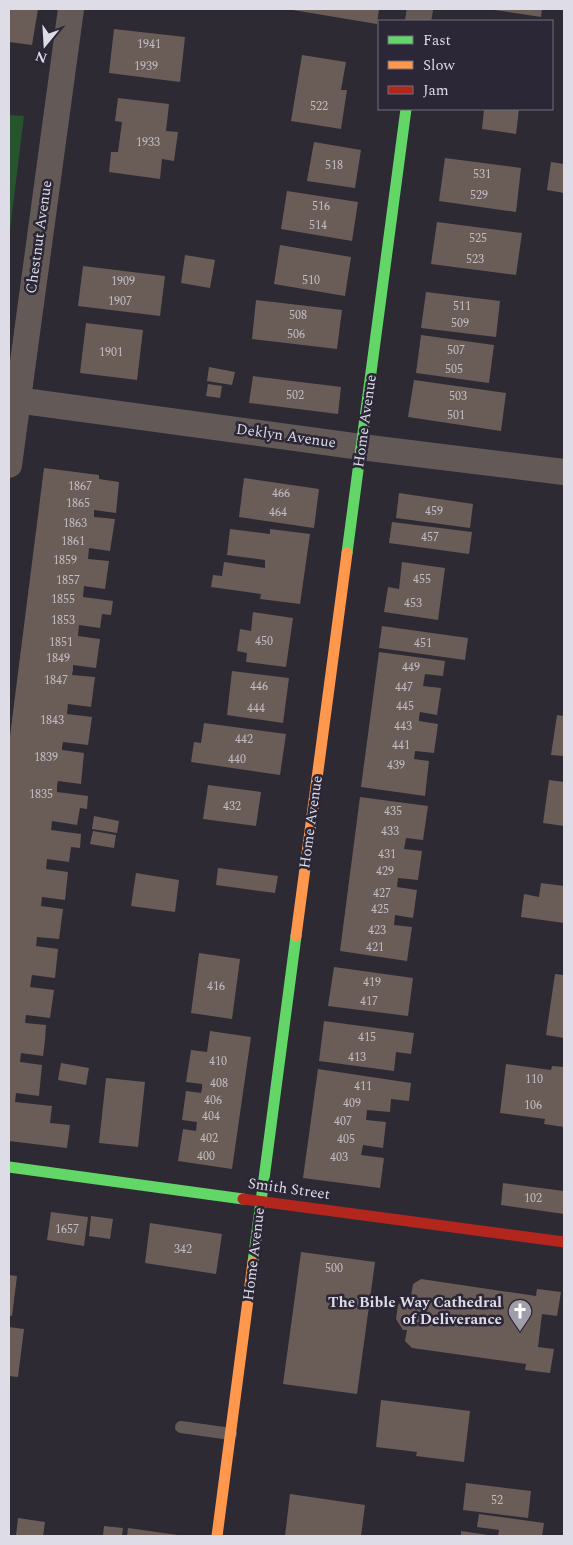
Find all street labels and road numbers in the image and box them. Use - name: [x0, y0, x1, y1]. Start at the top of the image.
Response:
- street label: Chestnut Avenue: [20, 179, 58, 295]
- street label: Home Avenue: [347, 373, 383, 469]
- street label: Deklyn Avenue: [235, 418, 337, 454]
- street label: Home Avenue: [293, 774, 329, 870]
- street label: Smith Street: [246, 1172, 332, 1206]
- street label: Home Avenue: [237, 1206, 271, 1302]

